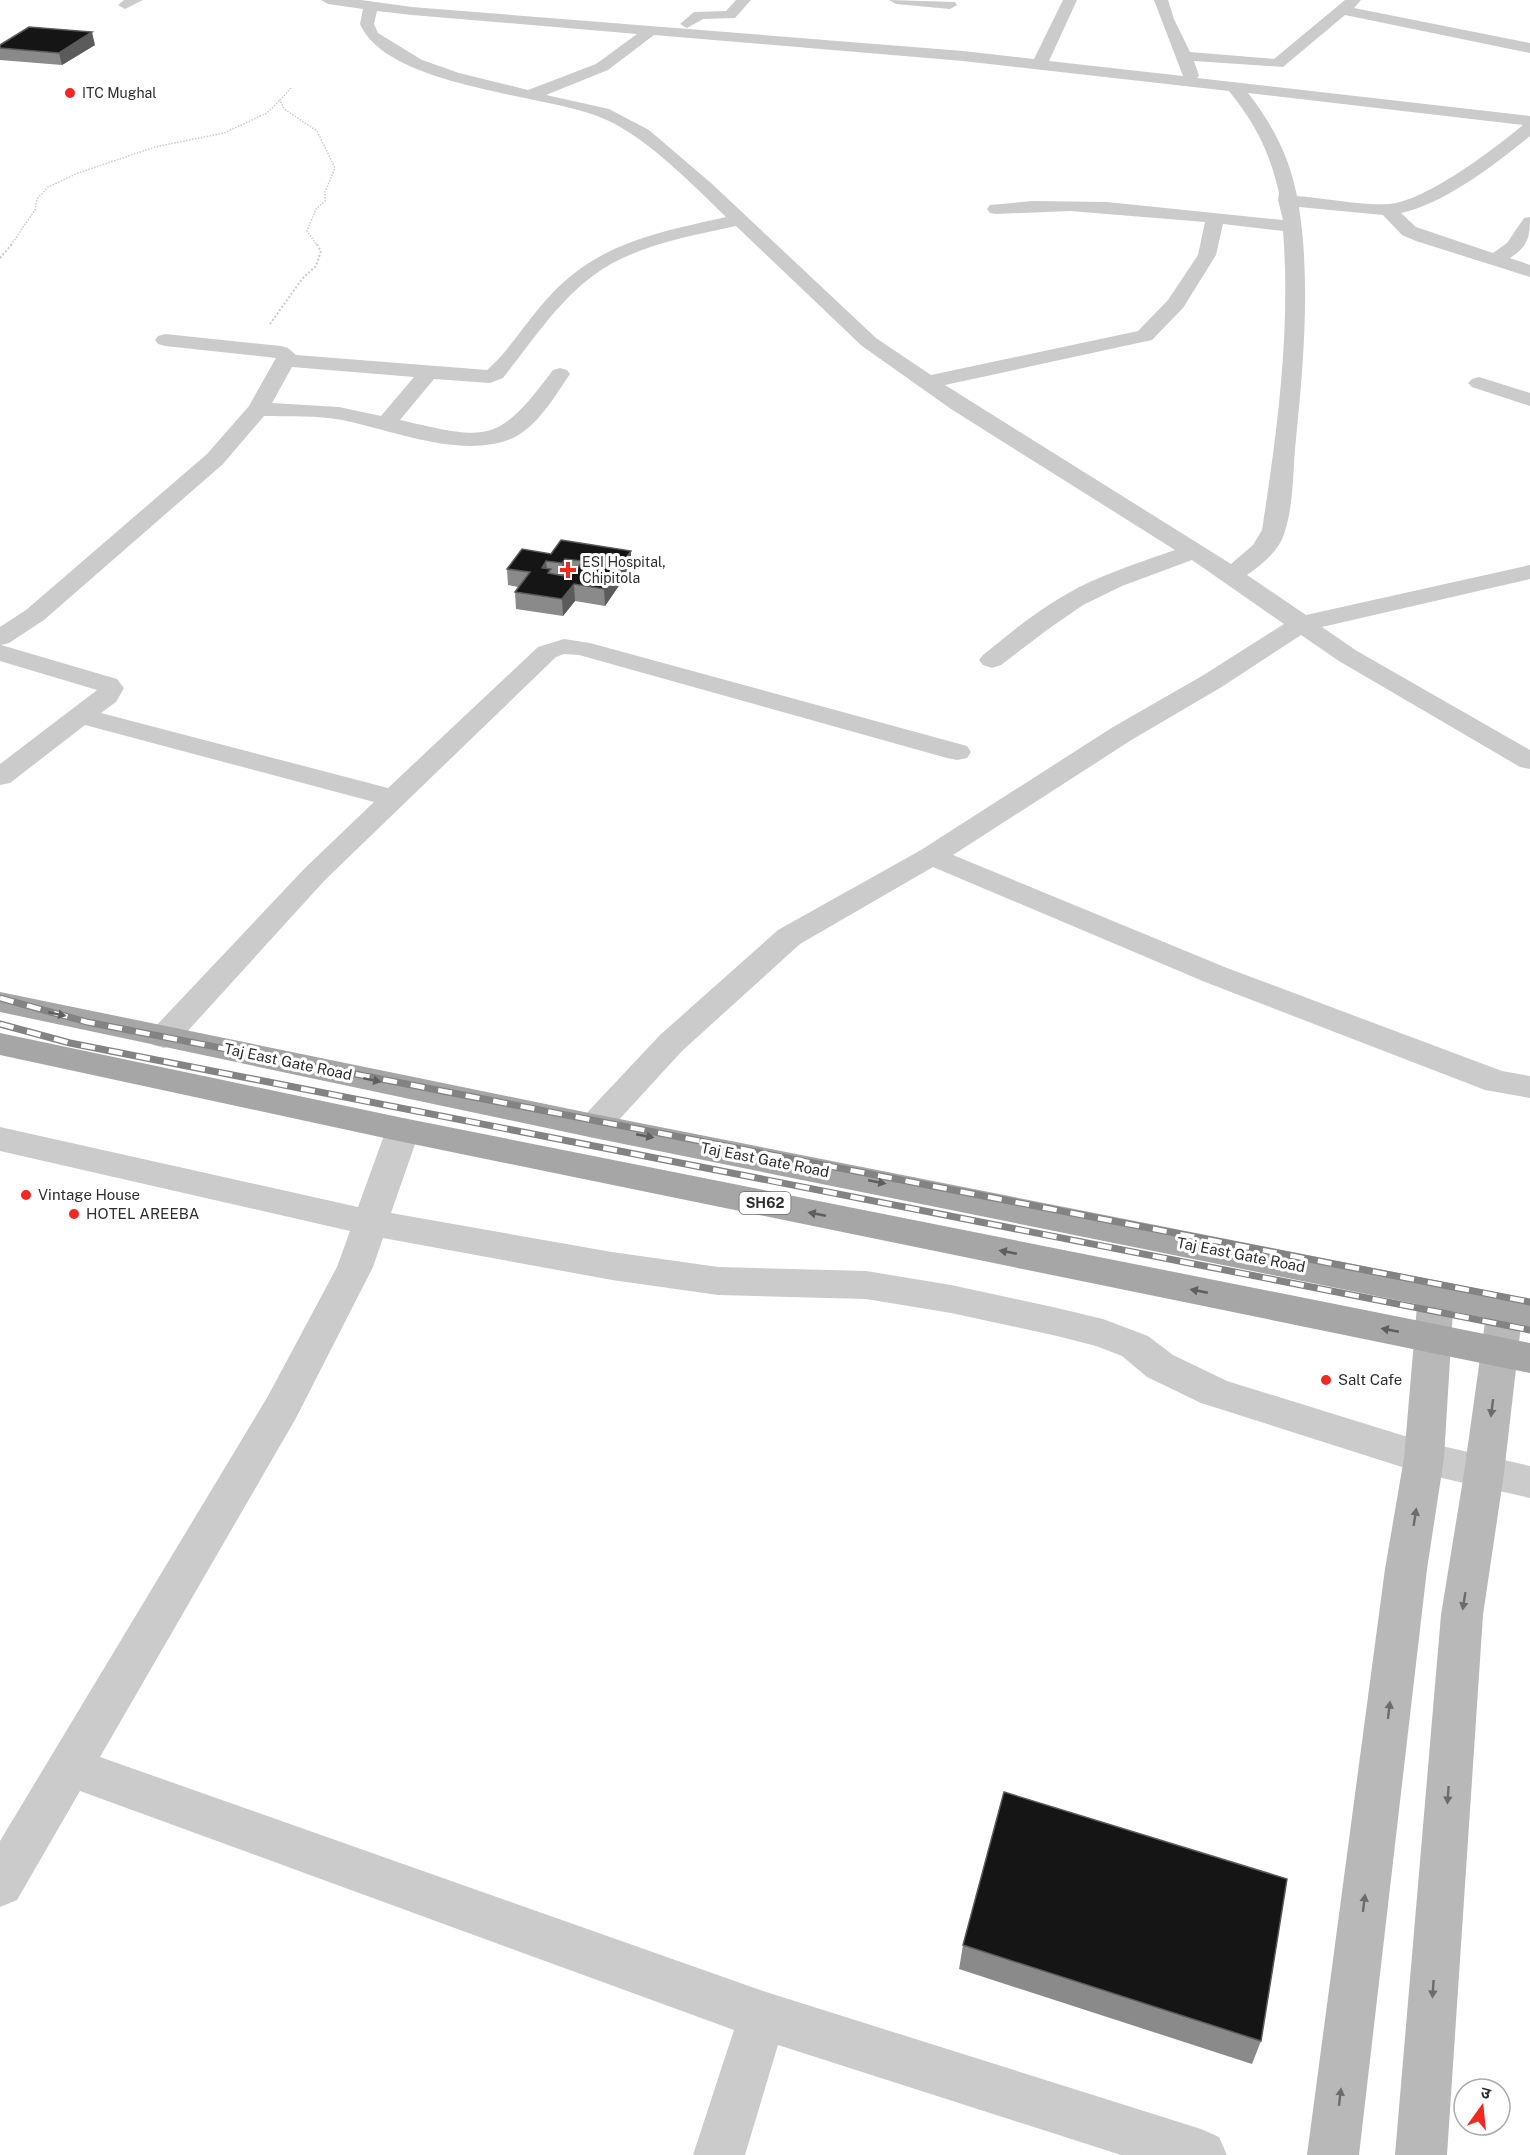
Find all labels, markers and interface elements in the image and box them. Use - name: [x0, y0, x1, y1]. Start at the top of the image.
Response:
- place label: ITC Mughal: [82, 85, 156, 101]
- marker: ITC Mughal: [63, 86, 77, 100]
- place label: ESI Hospital, Chipitola: [582, 554, 666, 586]
- marker: ESI Hospital, Chipitola: [559, 561, 577, 579]
- one-way arrow: [48, 1010, 67, 1019]
- street label: Taj East Gate Road: [223, 1040, 354, 1083]
- one-way arrow: [362, 1076, 381, 1085]
- one-way arrow: [636, 1132, 655, 1141]
- street label: Taj East Gate Road: [699, 1139, 831, 1180]
- one-way arrow: [868, 1178, 887, 1187]
- place label: Vintage House: [38, 1186, 140, 1203]
- marker: Vintage House: [19, 1188, 33, 1202]
- road number: SH62: [740, 1192, 790, 1214]
- place label: HOTEL AREEBA: [86, 1205, 200, 1222]
- marker: HOTEL AREEBA: [67, 1207, 81, 1221]
- one-way arrow: [807, 1209, 826, 1218]
- street label: Taj East Gate Road: [1175, 1234, 1307, 1275]
- one-way arrow: [998, 1247, 1017, 1256]
- one-way arrow: [1190, 1286, 1209, 1295]
- one-way arrow: [1381, 1325, 1400, 1334]
- place label: Salt Cafe: [1338, 1371, 1402, 1388]
- marker: Salt Cafe: [1319, 1373, 1333, 1387]
- one-way arrow: [1487, 1398, 1496, 1417]
- one-way arrow: [1410, 1507, 1419, 1526]
- one-way arrow: [1460, 1591, 1469, 1610]
- one-way arrow: [1384, 1700, 1393, 1719]
- one-way arrow: [1443, 1786, 1453, 1805]
- one-way arrow: [1360, 1894, 1369, 1913]
- one-way arrow: [1429, 1980, 1438, 1999]
- north arrow: [1452, 2077, 1512, 2137]
- text: उ: [1479, 2083, 1493, 2104]
- one-way arrow: [1335, 2087, 1345, 2106]

